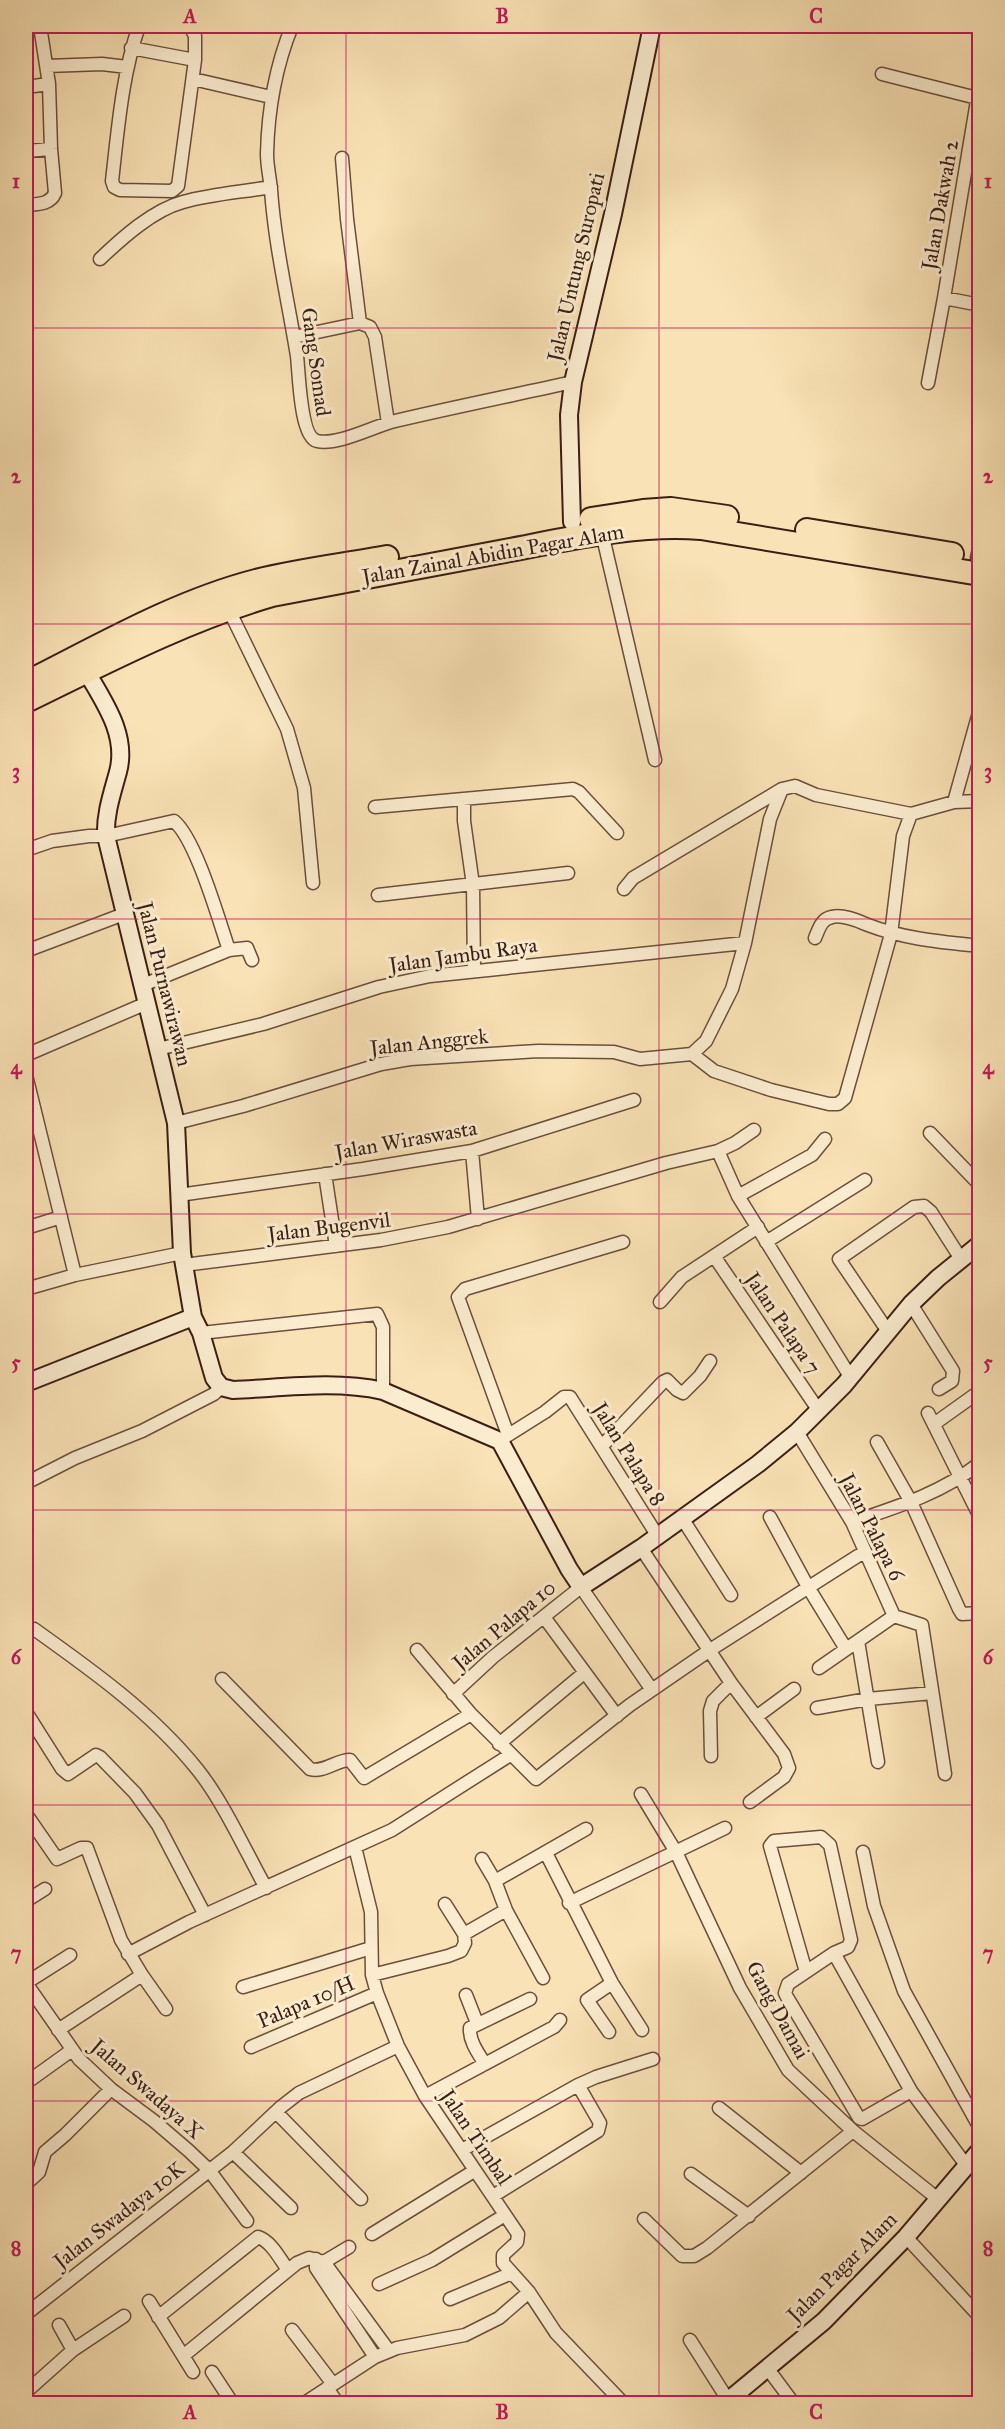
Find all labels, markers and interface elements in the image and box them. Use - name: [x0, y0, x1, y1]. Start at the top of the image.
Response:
- text: A: [181, 4, 197, 28]
- text: B: [495, 4, 509, 28]
- text: C: [809, 4, 823, 28]
- street label: Jalan Dakwah 2: [915, 137, 964, 274]
- text: 1: [12, 169, 20, 193]
- text: 1: [984, 169, 992, 193]
- street label: Jalan Untung Suropati: [541, 170, 610, 366]
- street label: Gang Somad: [295, 306, 337, 419]
- text: 2: [11, 464, 22, 488]
- text: 2: [983, 464, 994, 488]
- street label: Jalan Zainal Abidin Pagar Alam: [358, 518, 626, 590]
- text: 3: [12, 759, 20, 784]
- text: 3: [984, 759, 992, 784]
- street label: Jalan Purnawirawan: [132, 897, 198, 1069]
- street label: Jalan Jambu Raya: [385, 932, 539, 979]
- street label: Jalan Anggrek: [367, 1023, 490, 1061]
- text: 4: [10, 1055, 22, 1080]
- text: 4: [982, 1055, 994, 1080]
- street label: Jalan Wiraswasta: [331, 1115, 479, 1166]
- street label: Jalan Bugenvil: [264, 1207, 392, 1248]
- street label: Jalan Palapa 7: [738, 1265, 827, 1379]
- text: 5: [11, 1350, 21, 1374]
- text: 5: [983, 1350, 993, 1374]
- street label: Jalan Palapa 8: [586, 1396, 671, 1511]
- street label: Jalan Palapa 6: [833, 1467, 911, 1586]
- street label: Jalan Palapa 10: [446, 1574, 561, 1677]
- text: 6: [11, 1645, 23, 1669]
- text: 6: [983, 1645, 995, 1669]
- text: 7: [11, 1941, 22, 1965]
- text: 7: [983, 1941, 994, 1965]
- street label: Gang Damai: [741, 1957, 816, 2064]
- street label: Palapa 10/H: [253, 1970, 359, 2034]
- street label: Jalan Swadaya X: [84, 2032, 209, 2145]
- street label: Jalan Timbal: [433, 2083, 518, 2190]
- street label: Jalan Swadaya 10K: [47, 2155, 191, 2276]
- street label: Jalan Pagar Alam: [780, 2206, 903, 2329]
- text: 8: [11, 2236, 21, 2260]
- text: 8: [983, 2236, 993, 2260]
- text: A: [181, 2400, 197, 2424]
- text: B: [495, 2400, 509, 2424]
- text: C: [809, 2400, 823, 2424]

